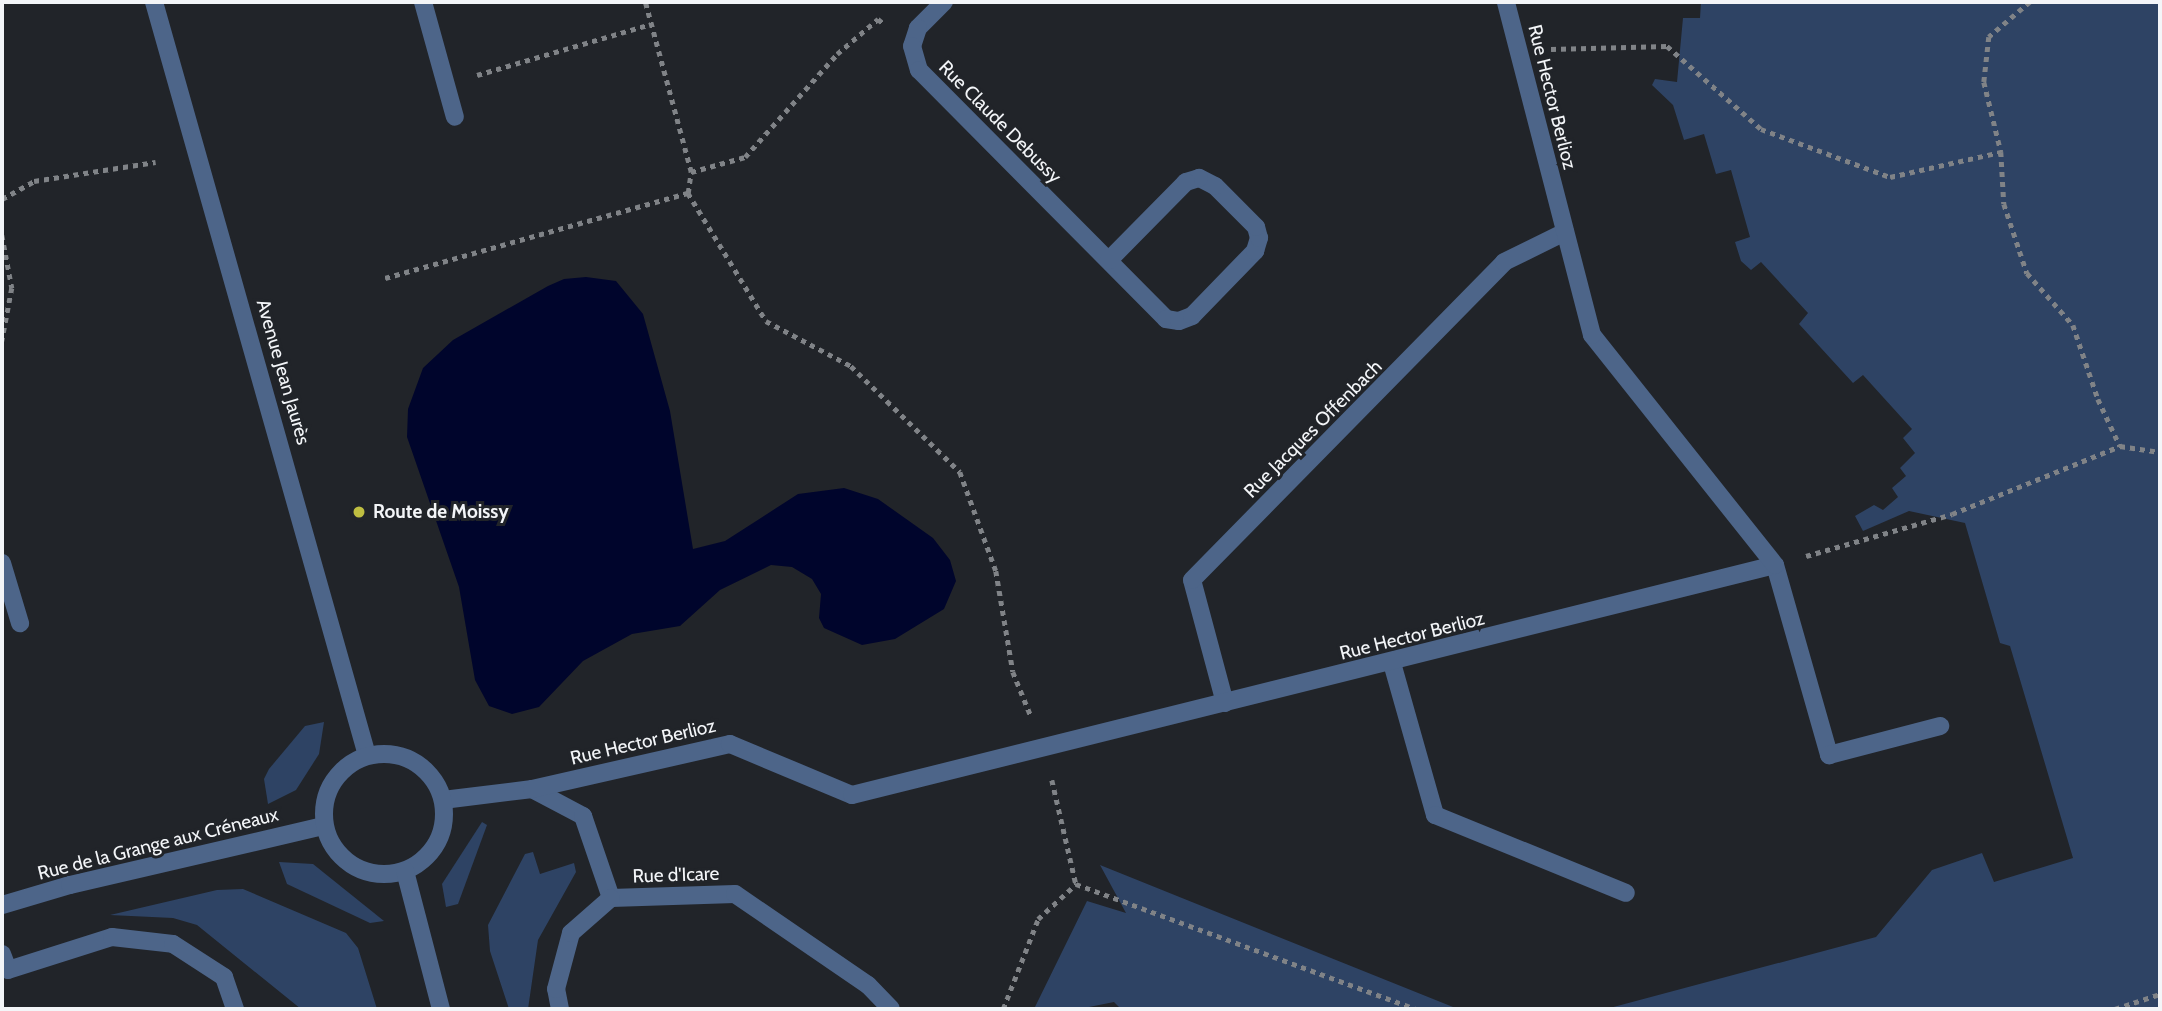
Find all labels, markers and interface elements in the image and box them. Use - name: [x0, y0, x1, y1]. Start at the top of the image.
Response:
- street label: Rue Hector Berlioz: [1523, 22, 1581, 172]
- street label: Rue Claude Debussy: [934, 56, 1066, 188]
- street label: Avenue Jean Jaurès: [251, 297, 315, 447]
- street label: Rue Jacques Offenbach: [1239, 355, 1387, 503]
- place label: Route de Moissy: [373, 501, 509, 523]
- marker: Route de Moissy: [351, 504, 367, 520]
- street label: Rue Hector Berlioz: [1337, 607, 1487, 665]
- street label: Rue Hector Berlioz: [568, 714, 718, 770]
- street label: Rue de la Grange aux Créneaux: [35, 803, 281, 885]
- street label: Rue d'Icare: [632, 862, 720, 888]

